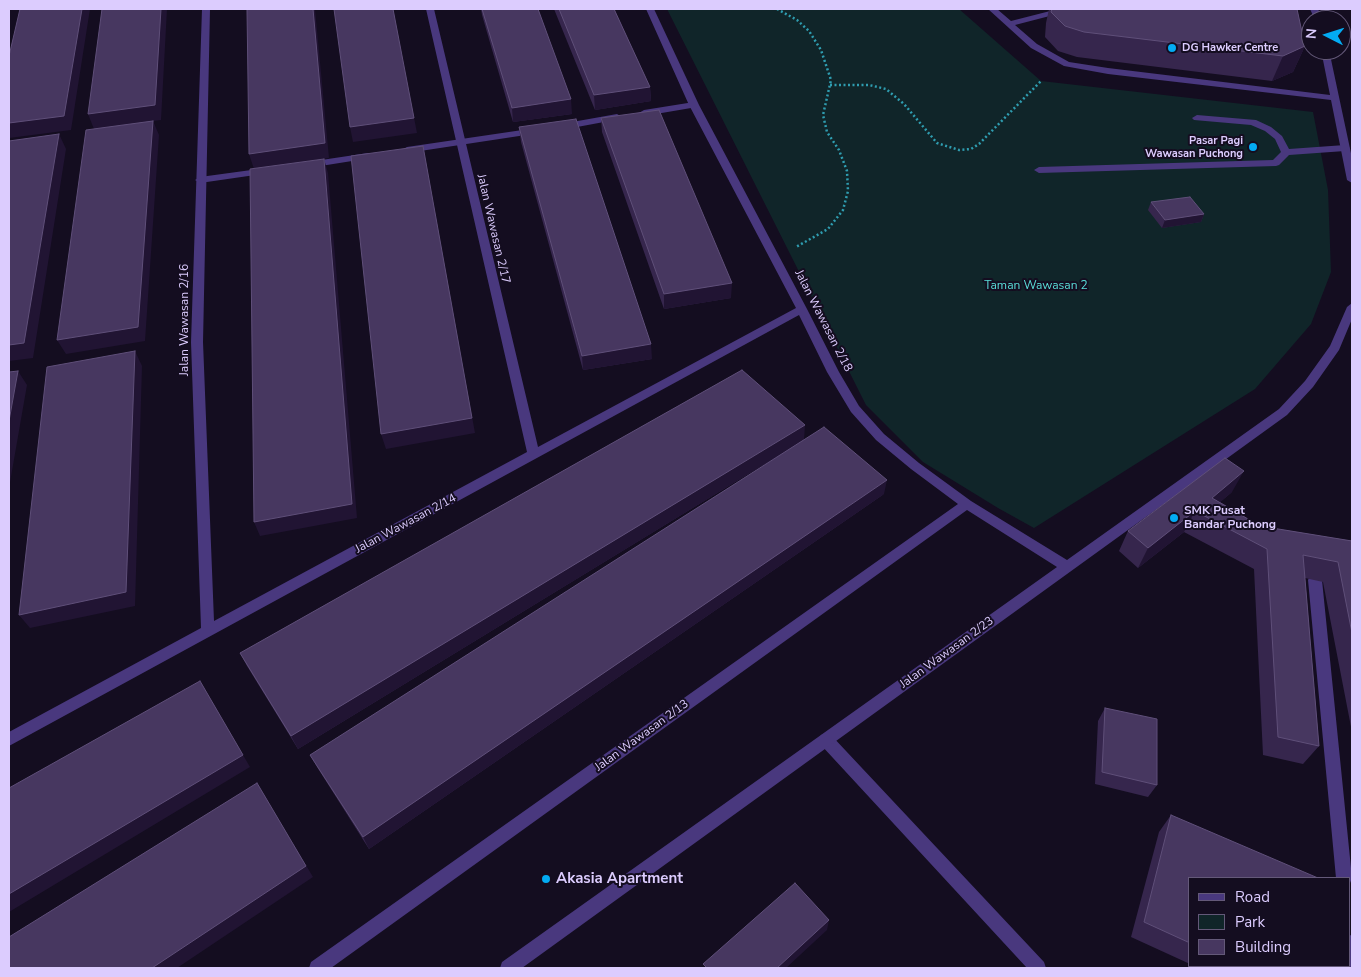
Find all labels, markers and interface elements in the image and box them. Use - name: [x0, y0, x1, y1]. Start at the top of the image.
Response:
- north arrow: [1301, 10, 1351, 60]
- text: N: [1302, 28, 1321, 40]
- place label: DG Hawker Centre: [1182, 41, 1278, 55]
- marker: DG Hawker Centre: [1166, 42, 1178, 54]
- place label: Pasar Pagi Wawasan Puchong: [1145, 134, 1243, 160]
- marker: Pasar Pagi Wawasan Puchong: [1247, 141, 1259, 153]
- street label: Jalan Wawasan 2/17: [473, 173, 513, 285]
- street label: Jalan Wawasan 2/16: [178, 264, 192, 376]
- street label: Jalan Wawasan 2/18: [791, 268, 855, 374]
- park label: Taman Wawasan 2: [984, 279, 1088, 293]
- street label: Jalan Wawasan 2/14: [353, 491, 459, 557]
- place label: SMK Pusat Bandar Puchong: [1184, 504, 1276, 532]
- marker: SMK Pusat Bandar Puchong: [1168, 512, 1180, 524]
- street label: Jalan Wawasan 2/23: [897, 614, 997, 692]
- street label: Jalan Wawasan 2/13: [592, 697, 692, 775]
- place label: Akasia Apartment: [556, 870, 683, 888]
- marker: Akasia Apartment: [540, 873, 552, 885]
- legend: [1188, 877, 1351, 967]
- text: Road: [1235, 887, 1270, 907]
- text: Park: [1235, 912, 1265, 932]
- text: Building: [1235, 937, 1291, 957]

